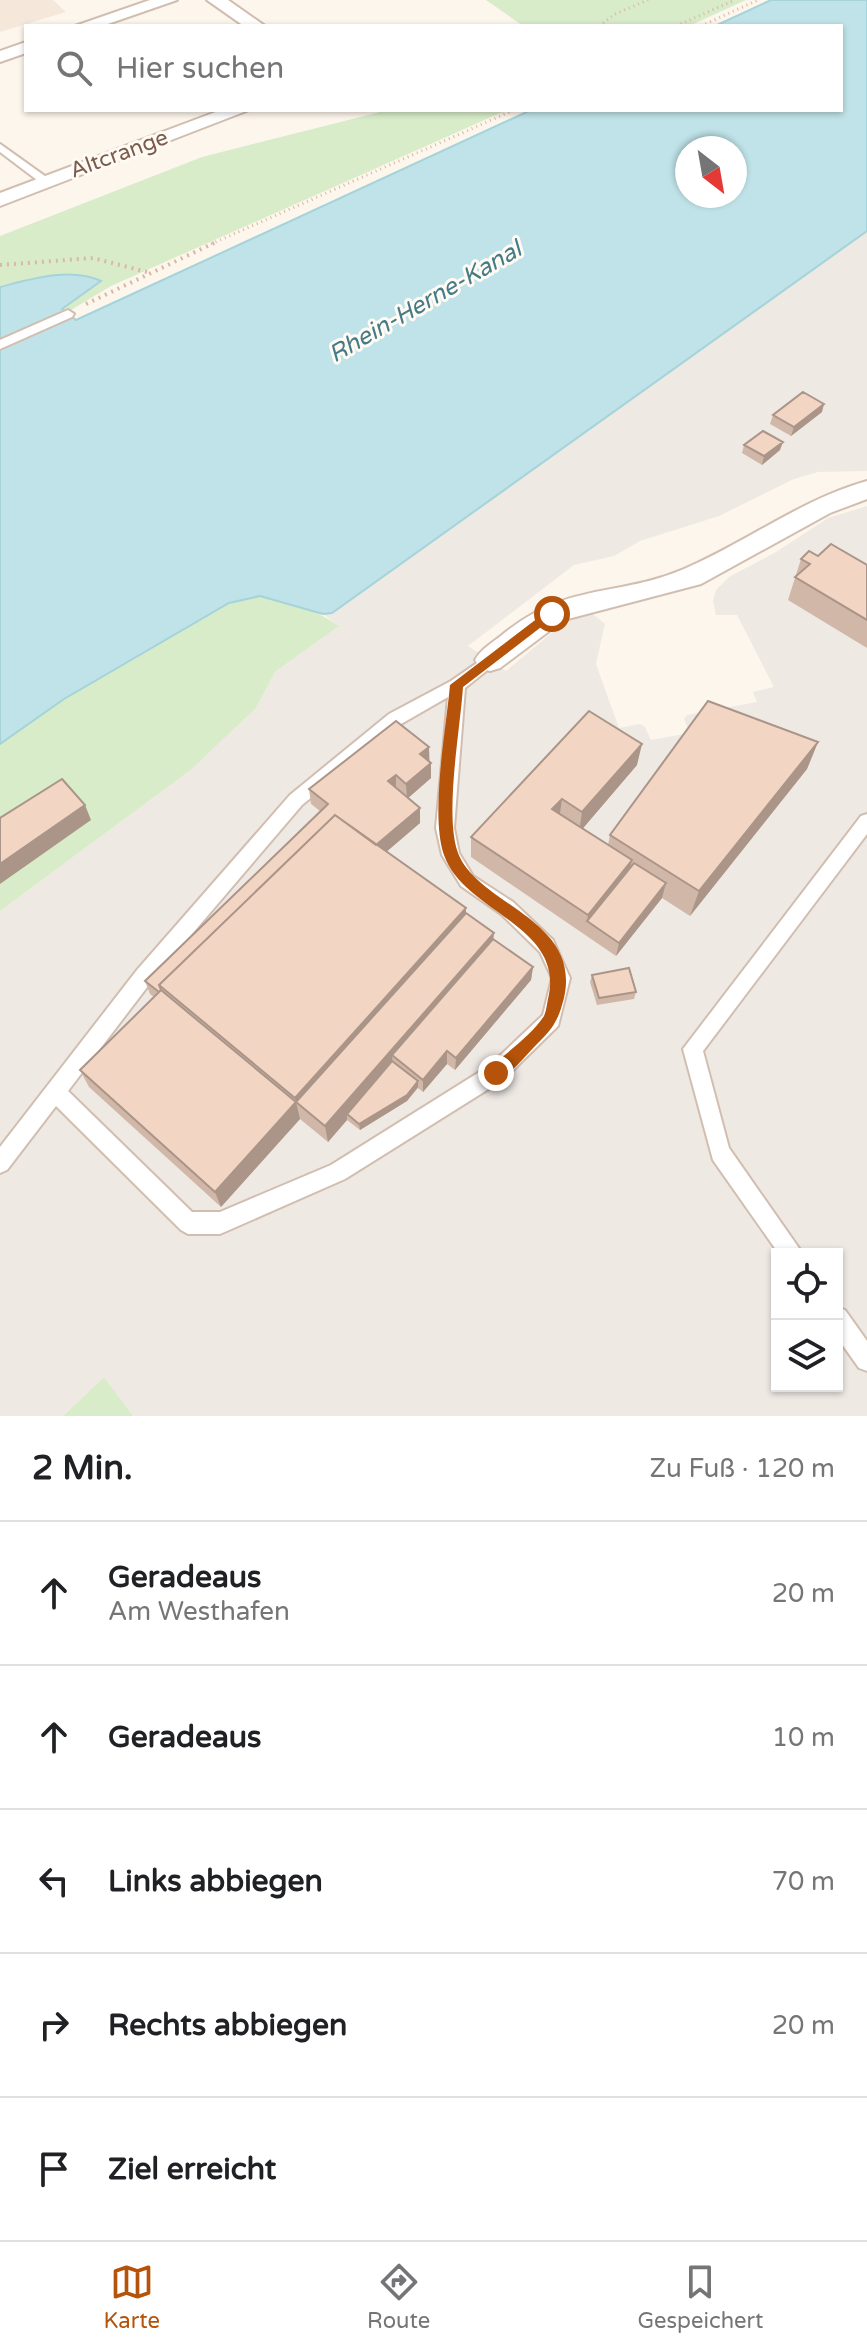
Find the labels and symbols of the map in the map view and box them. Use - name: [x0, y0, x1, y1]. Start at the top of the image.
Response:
- street label: Altcrange: [67, 124, 171, 184]
- north arrow: [675, 136, 747, 208]
- water label: Rhein-Herne-Kanal: [323, 233, 529, 369]
- route start: [534, 596, 570, 632]
- route end: [478, 1055, 514, 1091]

